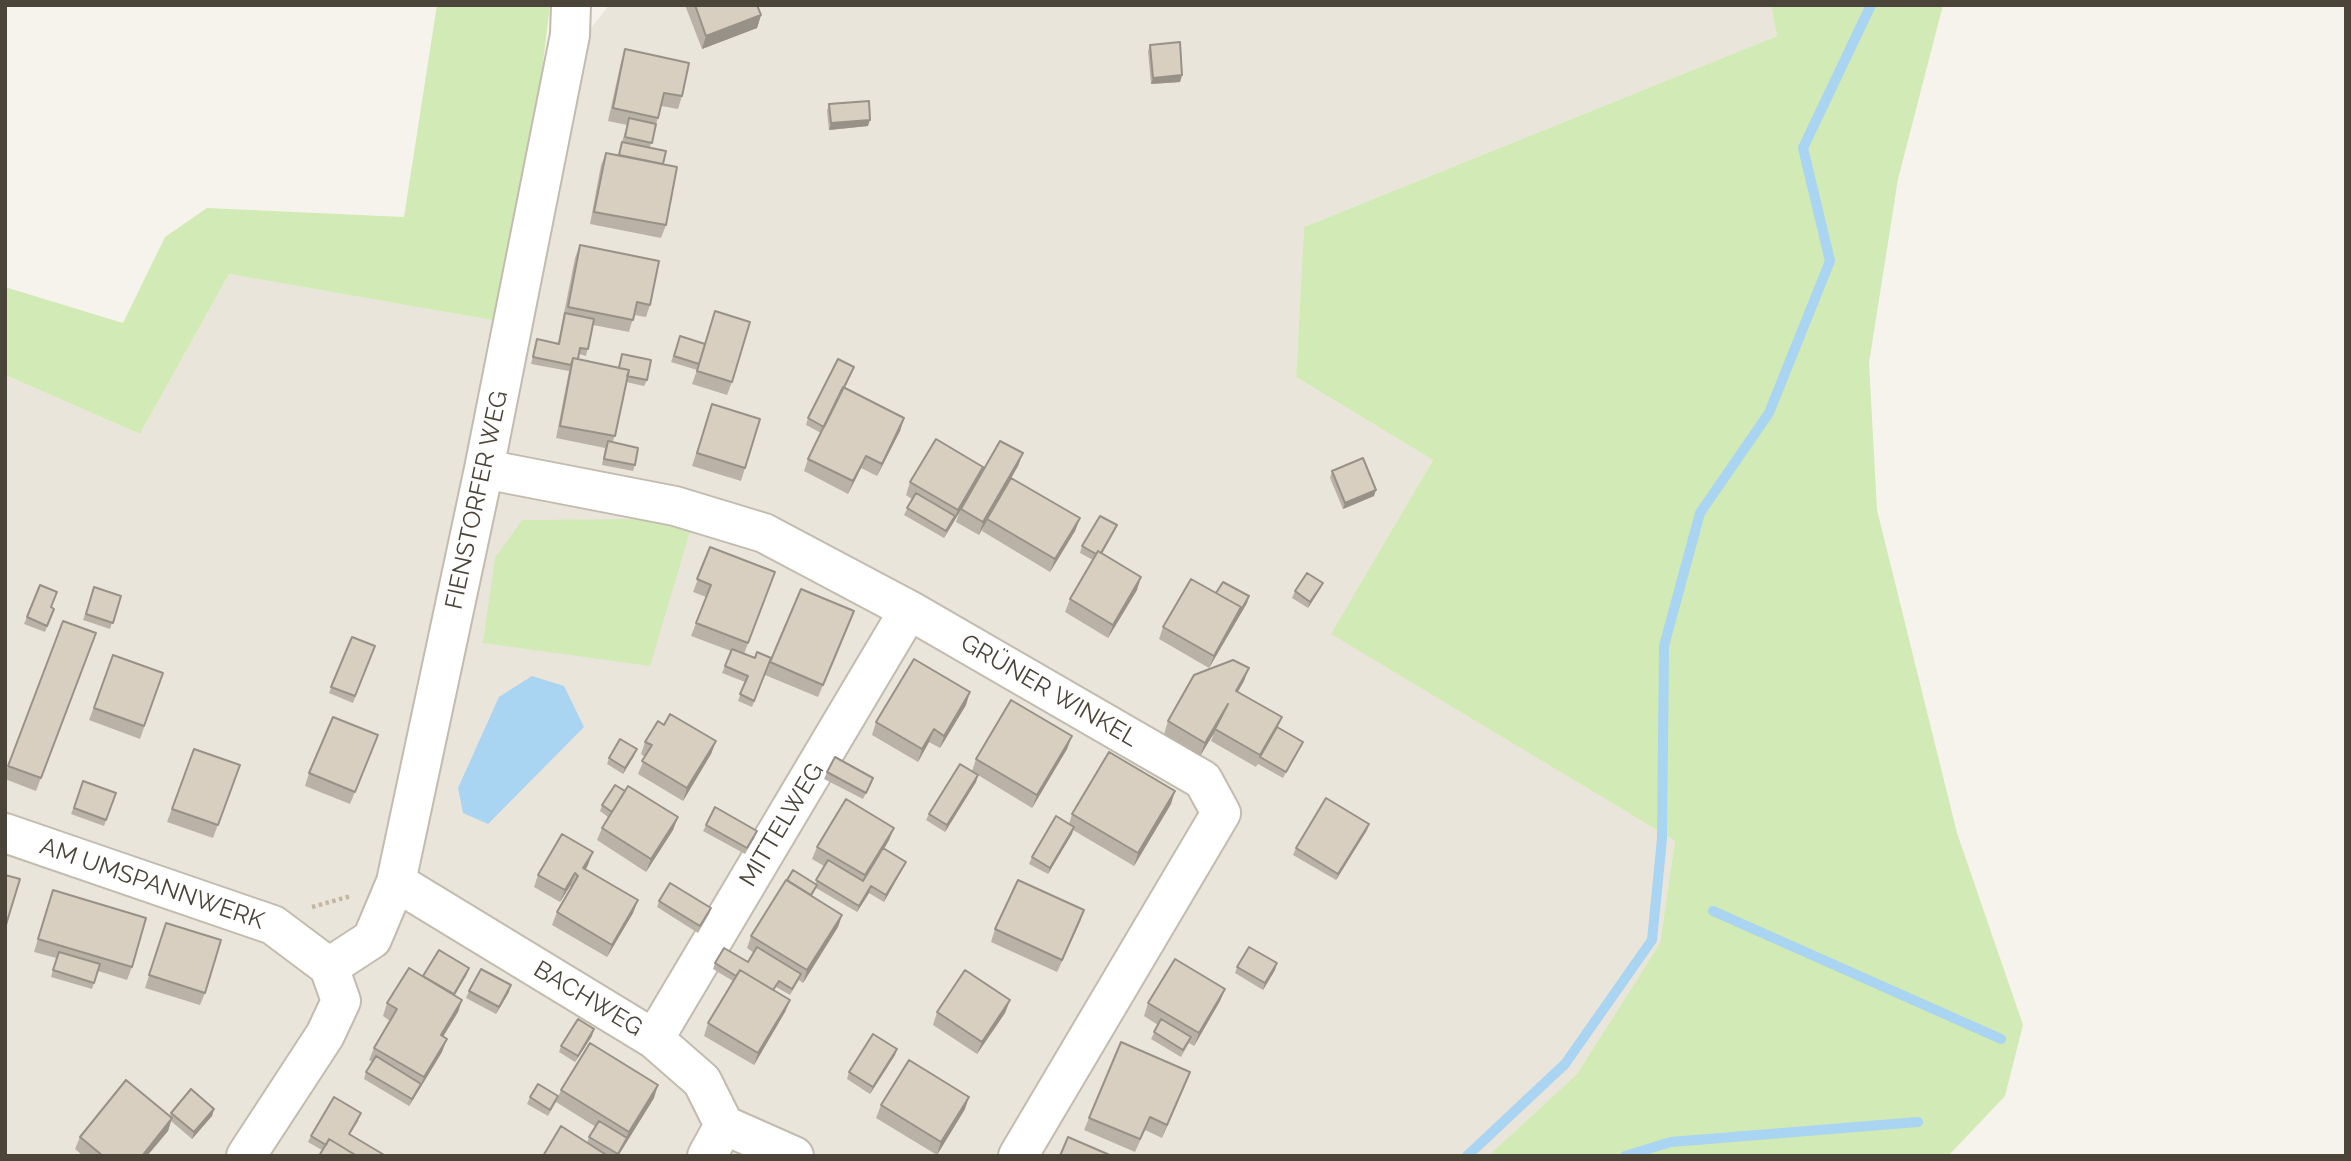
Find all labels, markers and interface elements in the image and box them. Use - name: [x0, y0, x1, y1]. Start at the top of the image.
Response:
- street label: FIENSTORFER WEG: [440, 388, 514, 612]
- street label: GRÜNER WINKEL: [955, 629, 1143, 753]
- street label: MITTELWEG: [734, 758, 830, 892]
- street label: AM UMSPANNWERK: [36, 832, 268, 936]
- street label: BACHWEG: [528, 955, 648, 1043]

